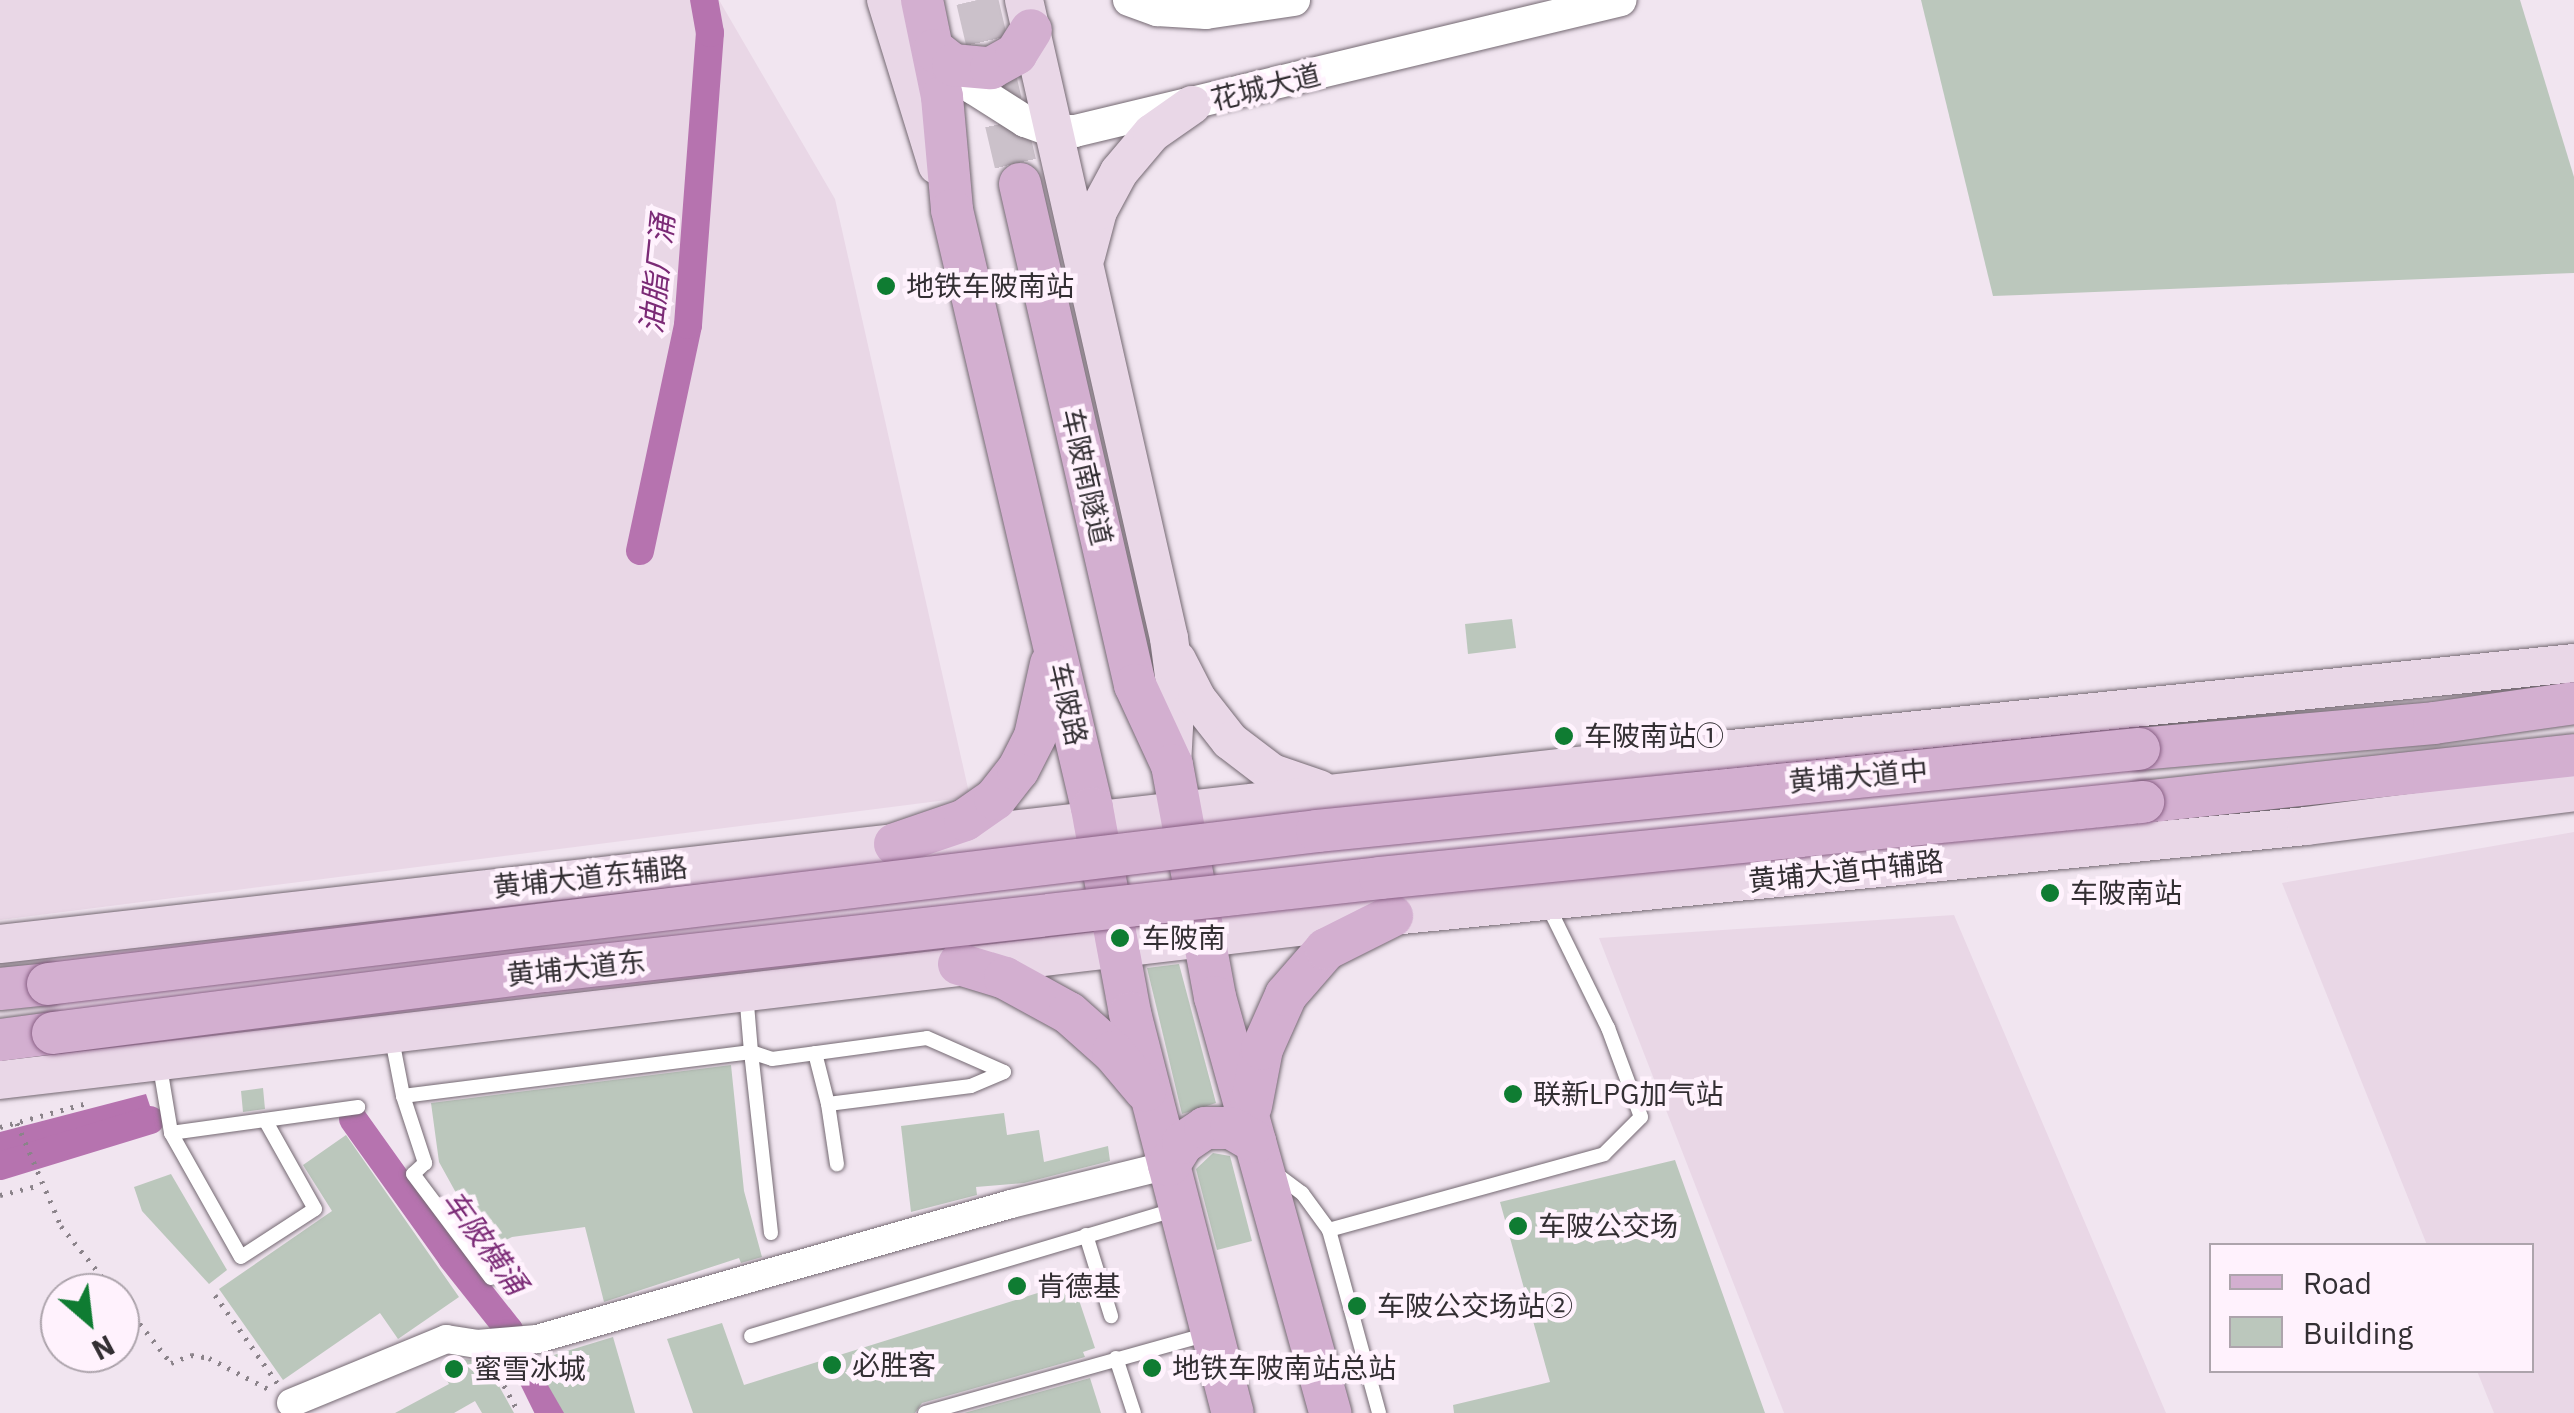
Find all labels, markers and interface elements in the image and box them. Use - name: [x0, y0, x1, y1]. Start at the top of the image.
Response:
- street label: 花城大道: [1208, 57, 1324, 117]
- water label: 油脂厂涌: [633, 212, 681, 336]
- place label: 地铁车陂南站: [906, 269, 1074, 303]
- marker: 地铁车陂南站: [875, 275, 897, 297]
- street label: 车陂南隧道: [1055, 405, 1119, 549]
- street label: 车陂路: [1042, 659, 1094, 749]
- place label: 车陂南站①: [1584, 719, 1724, 753]
- marker: 车陂南站①: [1553, 725, 1575, 747]
- street label: 黄埔大道中: [1787, 753, 1929, 799]
- street label: 黄埔大道中辅路: [1747, 844, 1945, 898]
- street label: 黄埔大道东辅路: [491, 850, 689, 904]
- place label: 车陂南站: [2070, 876, 2182, 910]
- marker: 车陂南站: [2039, 882, 2061, 904]
- place label: 车陂南: [1142, 921, 1226, 955]
- marker: 车陂南: [1107, 925, 1133, 951]
- street label: 黄埔大道东: [505, 944, 647, 992]
- place label: 联新LPG加气站: [1533, 1077, 1723, 1111]
- marker: 联新LPG加气站: [1502, 1083, 1524, 1105]
- water label: 车陂横涌: [435, 1183, 535, 1301]
- place label: 车陂公交场: [1538, 1209, 1678, 1243]
- marker: 车陂公交场: [1507, 1215, 1529, 1237]
- legend: [2209, 1243, 2534, 1373]
- text: Road: [2303, 1263, 2372, 1302]
- place label: 肯德基: [1037, 1269, 1121, 1303]
- north arrow: [40, 1273, 140, 1373]
- marker: 肯德基: [1006, 1275, 1028, 1297]
- place label: 车陂公交场站②: [1377, 1289, 1573, 1323]
- marker: 车陂公交场站②: [1346, 1295, 1368, 1317]
- text: Building: [2303, 1313, 2413, 1352]
- text: N: [86, 1327, 121, 1369]
- place label: 必胜客: [852, 1348, 936, 1382]
- place label: 地铁车陂南站总站: [1172, 1351, 1396, 1385]
- place label: 蜜雪冰城: [474, 1352, 586, 1386]
- marker: 必胜客: [821, 1354, 843, 1376]
- marker: 地铁车陂南站总站: [1141, 1357, 1163, 1379]
- marker: 蜜雪冰城: [443, 1358, 465, 1380]

